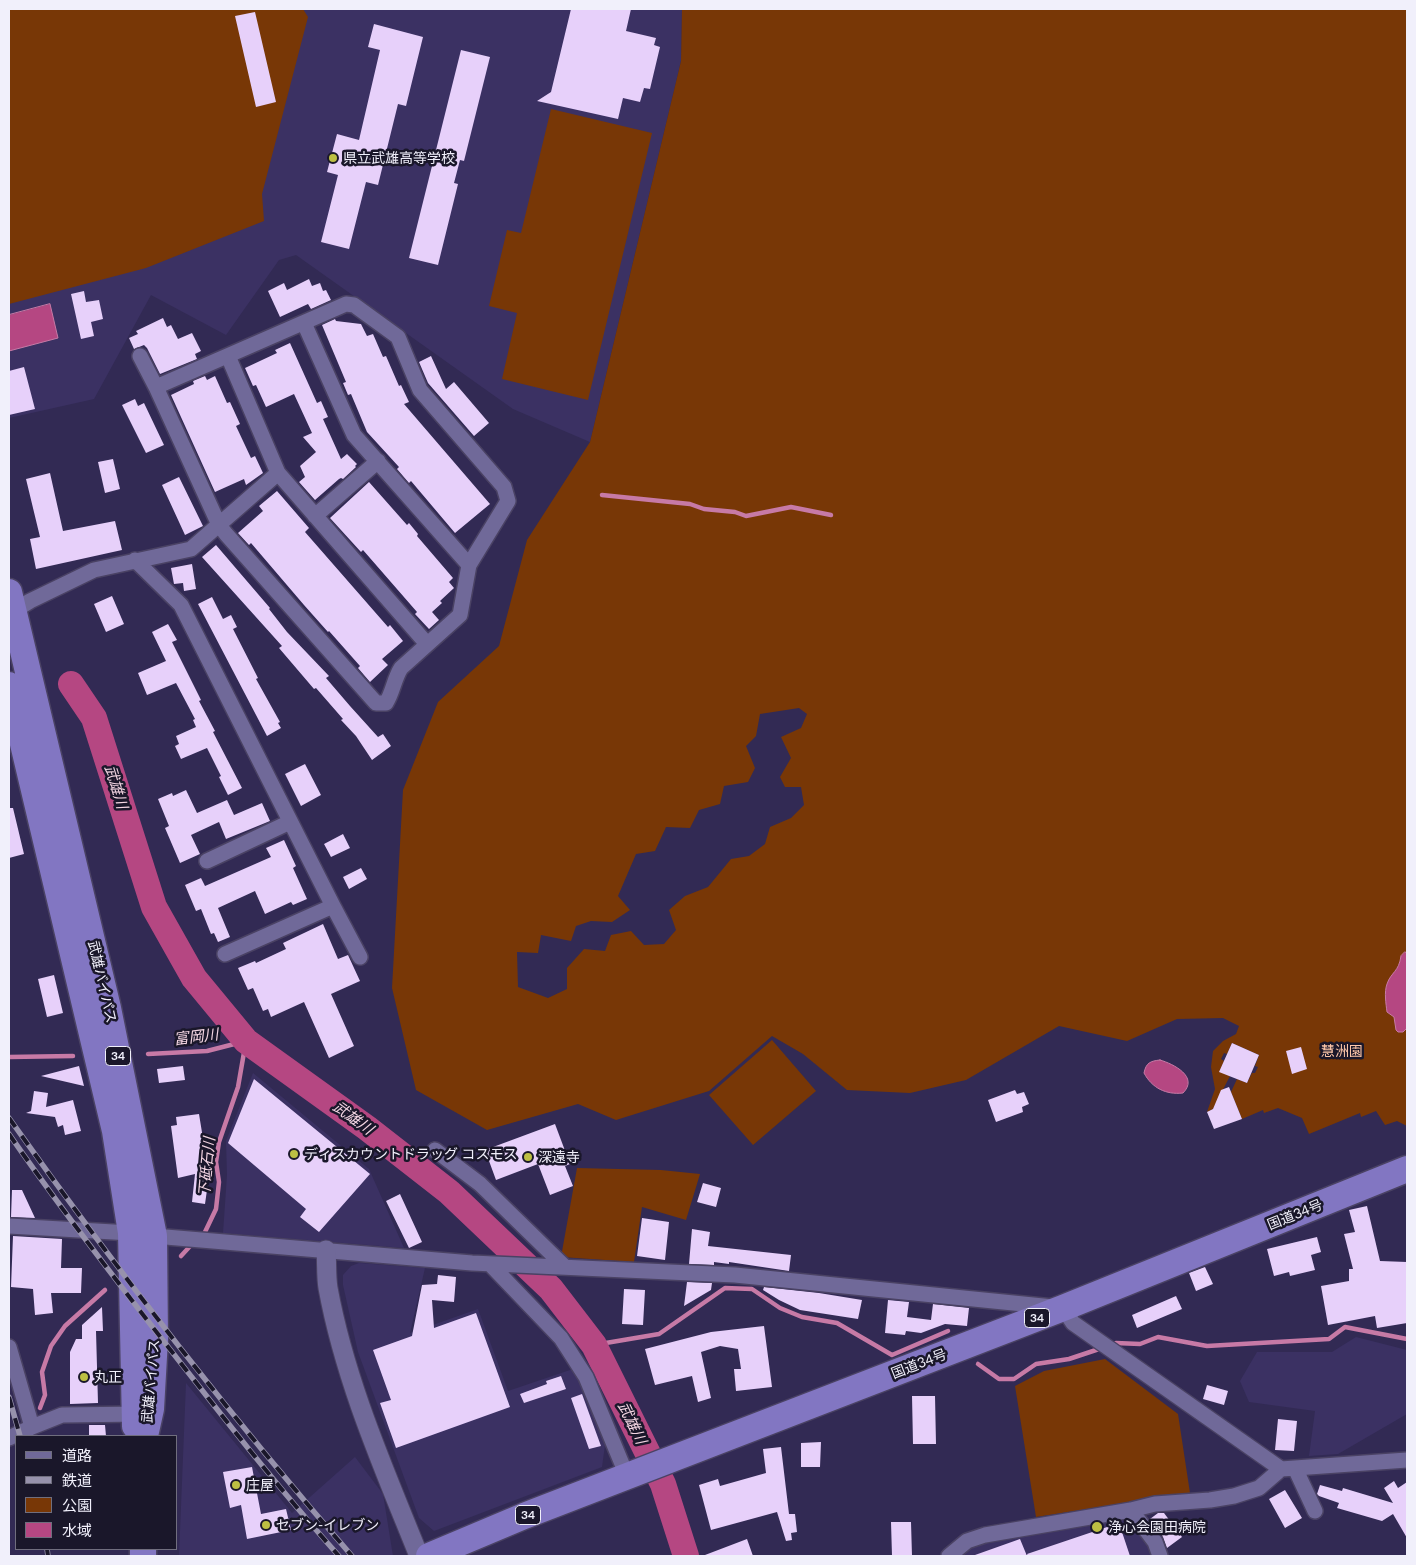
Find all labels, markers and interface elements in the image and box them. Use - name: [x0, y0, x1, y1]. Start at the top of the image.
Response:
- place label: 県立武雄高等学校: [343, 150, 455, 166]
- marker: 県立武雄高等学校: [327, 152, 339, 164]
- water label: 武雄川: [101, 763, 131, 811]
- street label: 武雄バイパス: [84, 939, 120, 1025]
- water label: 富岡川: [173, 1025, 219, 1049]
- park label: 慧洲園: [1321, 1043, 1363, 1059]
- road number: 34: [106, 1046, 130, 1066]
- water label: 武雄川: [330, 1097, 376, 1139]
- water label: 下砥石川: [195, 1136, 219, 1198]
- place label: ディスカウントドラッグ コスモス: [304, 1146, 518, 1162]
- marker: ディスカウントドラッグ コスモス: [288, 1148, 300, 1160]
- place label: 深遠寺: [538, 1149, 580, 1165]
- marker: 深遠寺: [522, 1151, 534, 1163]
- street label: 国道34号: [1265, 1196, 1325, 1234]
- road number: 34: [1024, 1309, 1050, 1328]
- street label: 武雄バイパス: [139, 1338, 163, 1424]
- street label: 国道34号: [889, 1346, 949, 1382]
- place label: 丸正: [94, 1369, 122, 1385]
- marker: 丸正: [78, 1371, 90, 1383]
- water label: 武雄川: [614, 1399, 650, 1447]
- legend: [15, 1435, 178, 1550]
- text: 道路: [62, 1446, 92, 1464]
- text: 鉄道: [62, 1471, 92, 1489]
- place label: 庄屋: [246, 1477, 274, 1493]
- marker: 庄屋: [230, 1479, 242, 1491]
- text: 公園: [62, 1496, 92, 1514]
- road number: 34: [516, 1506, 540, 1524]
- place label: セブン-イレブン: [276, 1517, 379, 1533]
- marker: セブン-イレブン: [260, 1519, 272, 1531]
- place label: 浄心会園田病院: [1108, 1519, 1206, 1535]
- marker: 浄心会園田病院: [1090, 1520, 1104, 1534]
- text: 水域: [62, 1521, 92, 1539]

